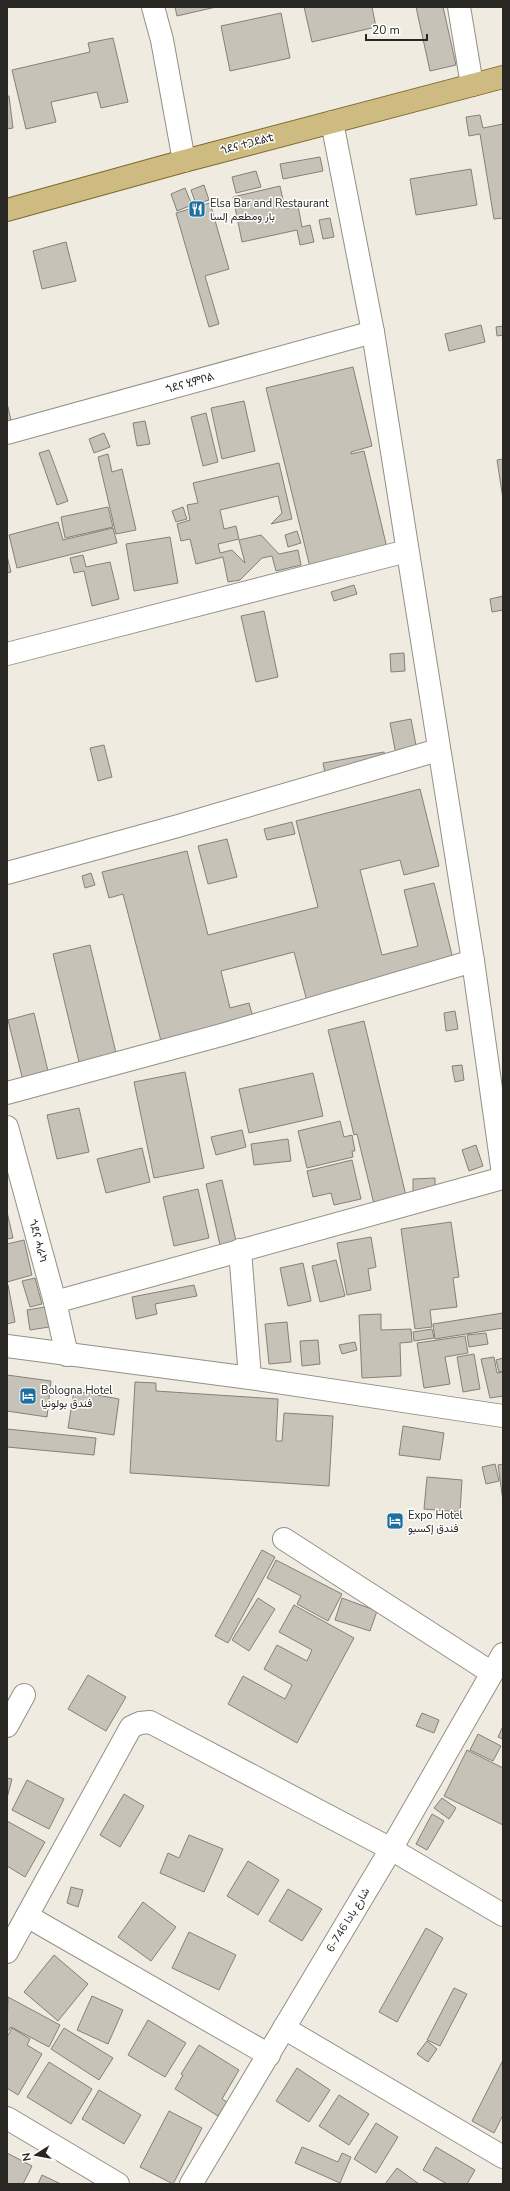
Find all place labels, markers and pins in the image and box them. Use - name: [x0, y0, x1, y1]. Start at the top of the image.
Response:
- place label: Elsa Bar and Restaurant بار ومطعم إلسا: [210, 196, 329, 224]
- restaurant icon: Elsa Bar and Restaurant بار ومطعم إلسا: [187, 199, 207, 219]
- place label: Bologna Hotel فندق بولونيا: [41, 1383, 113, 1411]
- hotel icon: Bologna Hotel فندق بولونيا: [18, 1386, 38, 1406]
- place label: Expo Hotel فندق إكسبو: [408, 1508, 464, 1536]
- hotel icon: Expo Hotel فندق إكسبو: [385, 1511, 405, 1531]

